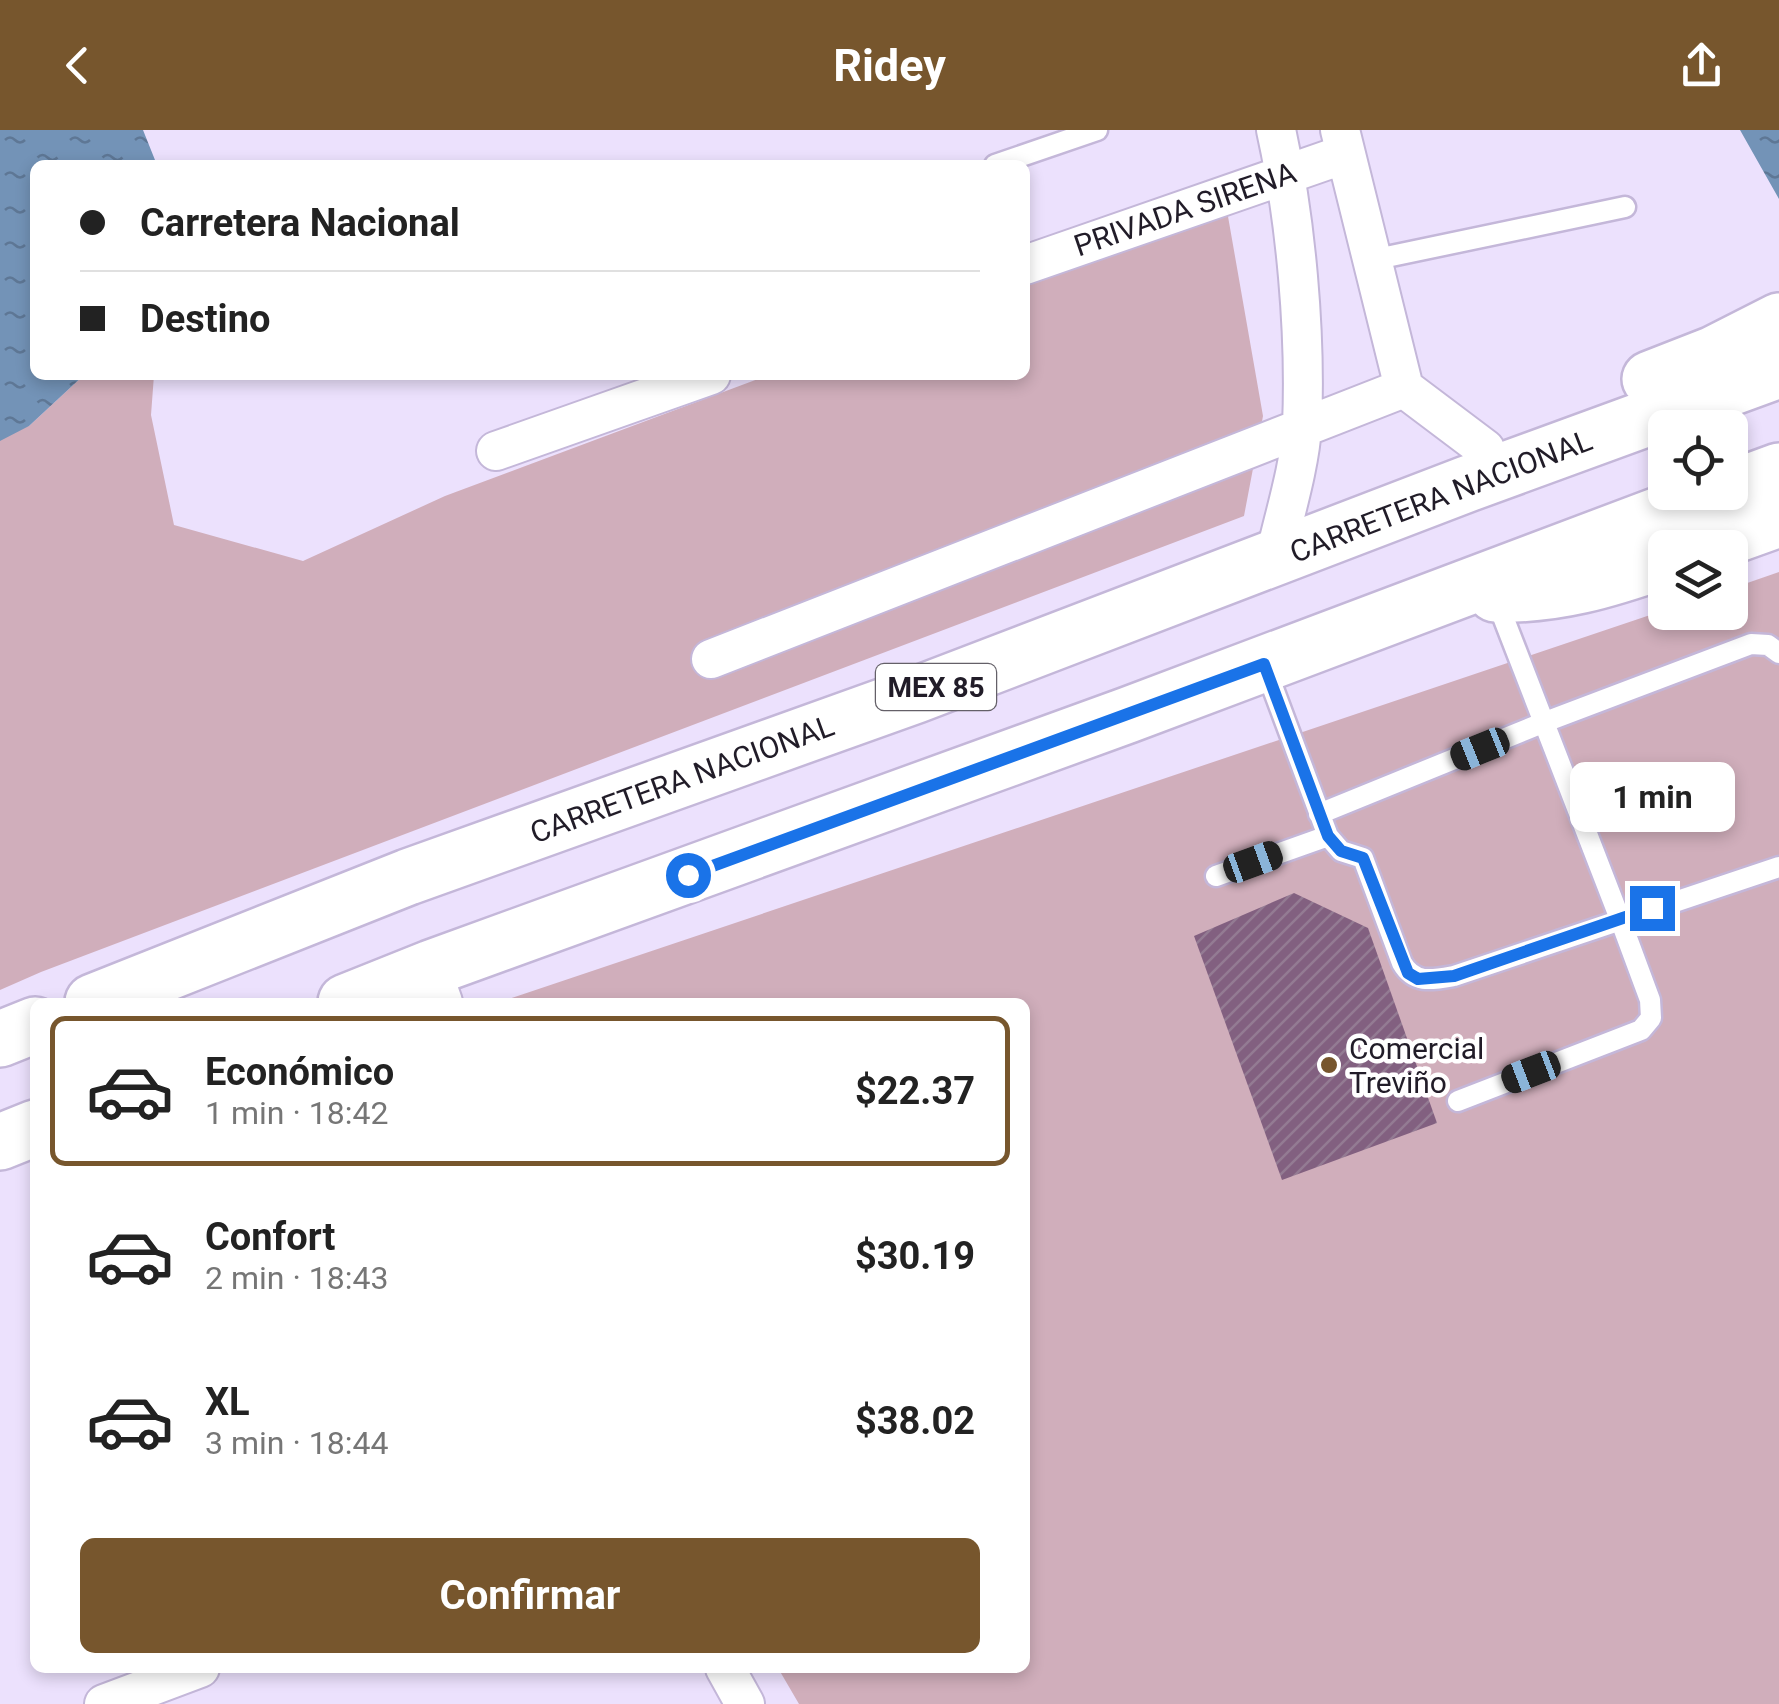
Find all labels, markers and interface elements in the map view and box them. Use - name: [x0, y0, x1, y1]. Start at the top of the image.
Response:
- icon: back: [50, 38, 105, 93]
- icon: share: [1674, 38, 1729, 93]
- text: Ridey: [833, 39, 946, 92]
- street label: PRIVADA SIRENA: [1069, 155, 1301, 263]
- text: Carretera Nacional: [140, 201, 460, 245]
- text: Destino: [140, 297, 270, 341]
- map controls: [1648, 410, 1748, 630]
- button: locate: [1648, 410, 1748, 510]
- street label: CARRETERA NACIONAL: [1285, 422, 1597, 570]
- button: layers: [1648, 530, 1748, 630]
- road number: MEX 85: [876, 664, 996, 710]
- street label: CARRETERA NACIONAL: [525, 708, 839, 850]
- car: [1447, 724, 1513, 774]
- callout: 1 min: [1570, 763, 1734, 833]
- text: 1 min: [1612, 778, 1693, 816]
- car: [1220, 838, 1286, 886]
- route start: [666, 853, 711, 898]
- route end: [1630, 886, 1675, 931]
- place label: Comercial Treviño: [1349, 1031, 1484, 1100]
- icon: car: [85, 1046, 175, 1136]
- car: [1498, 1047, 1564, 1097]
- text: Económico: [205, 1050, 394, 1094]
- marker: Comercial Treviño: [1318, 1054, 1340, 1076]
- text: $22.37: [855, 1069, 975, 1113]
- text: 1 min · 18:42: [205, 1094, 388, 1132]
- icon: car: [85, 1211, 175, 1301]
- text: Confort: [205, 1215, 335, 1259]
- text: $30.19: [855, 1234, 975, 1278]
- text: 2 min · 18:43: [205, 1259, 388, 1297]
- icon: car: [85, 1376, 175, 1466]
- text: XL: [205, 1380, 250, 1424]
- text: $38.02: [855, 1399, 975, 1443]
- text: 3 min · 18:44: [205, 1424, 388, 1462]
- button: Confirmar: [80, 1538, 980, 1653]

